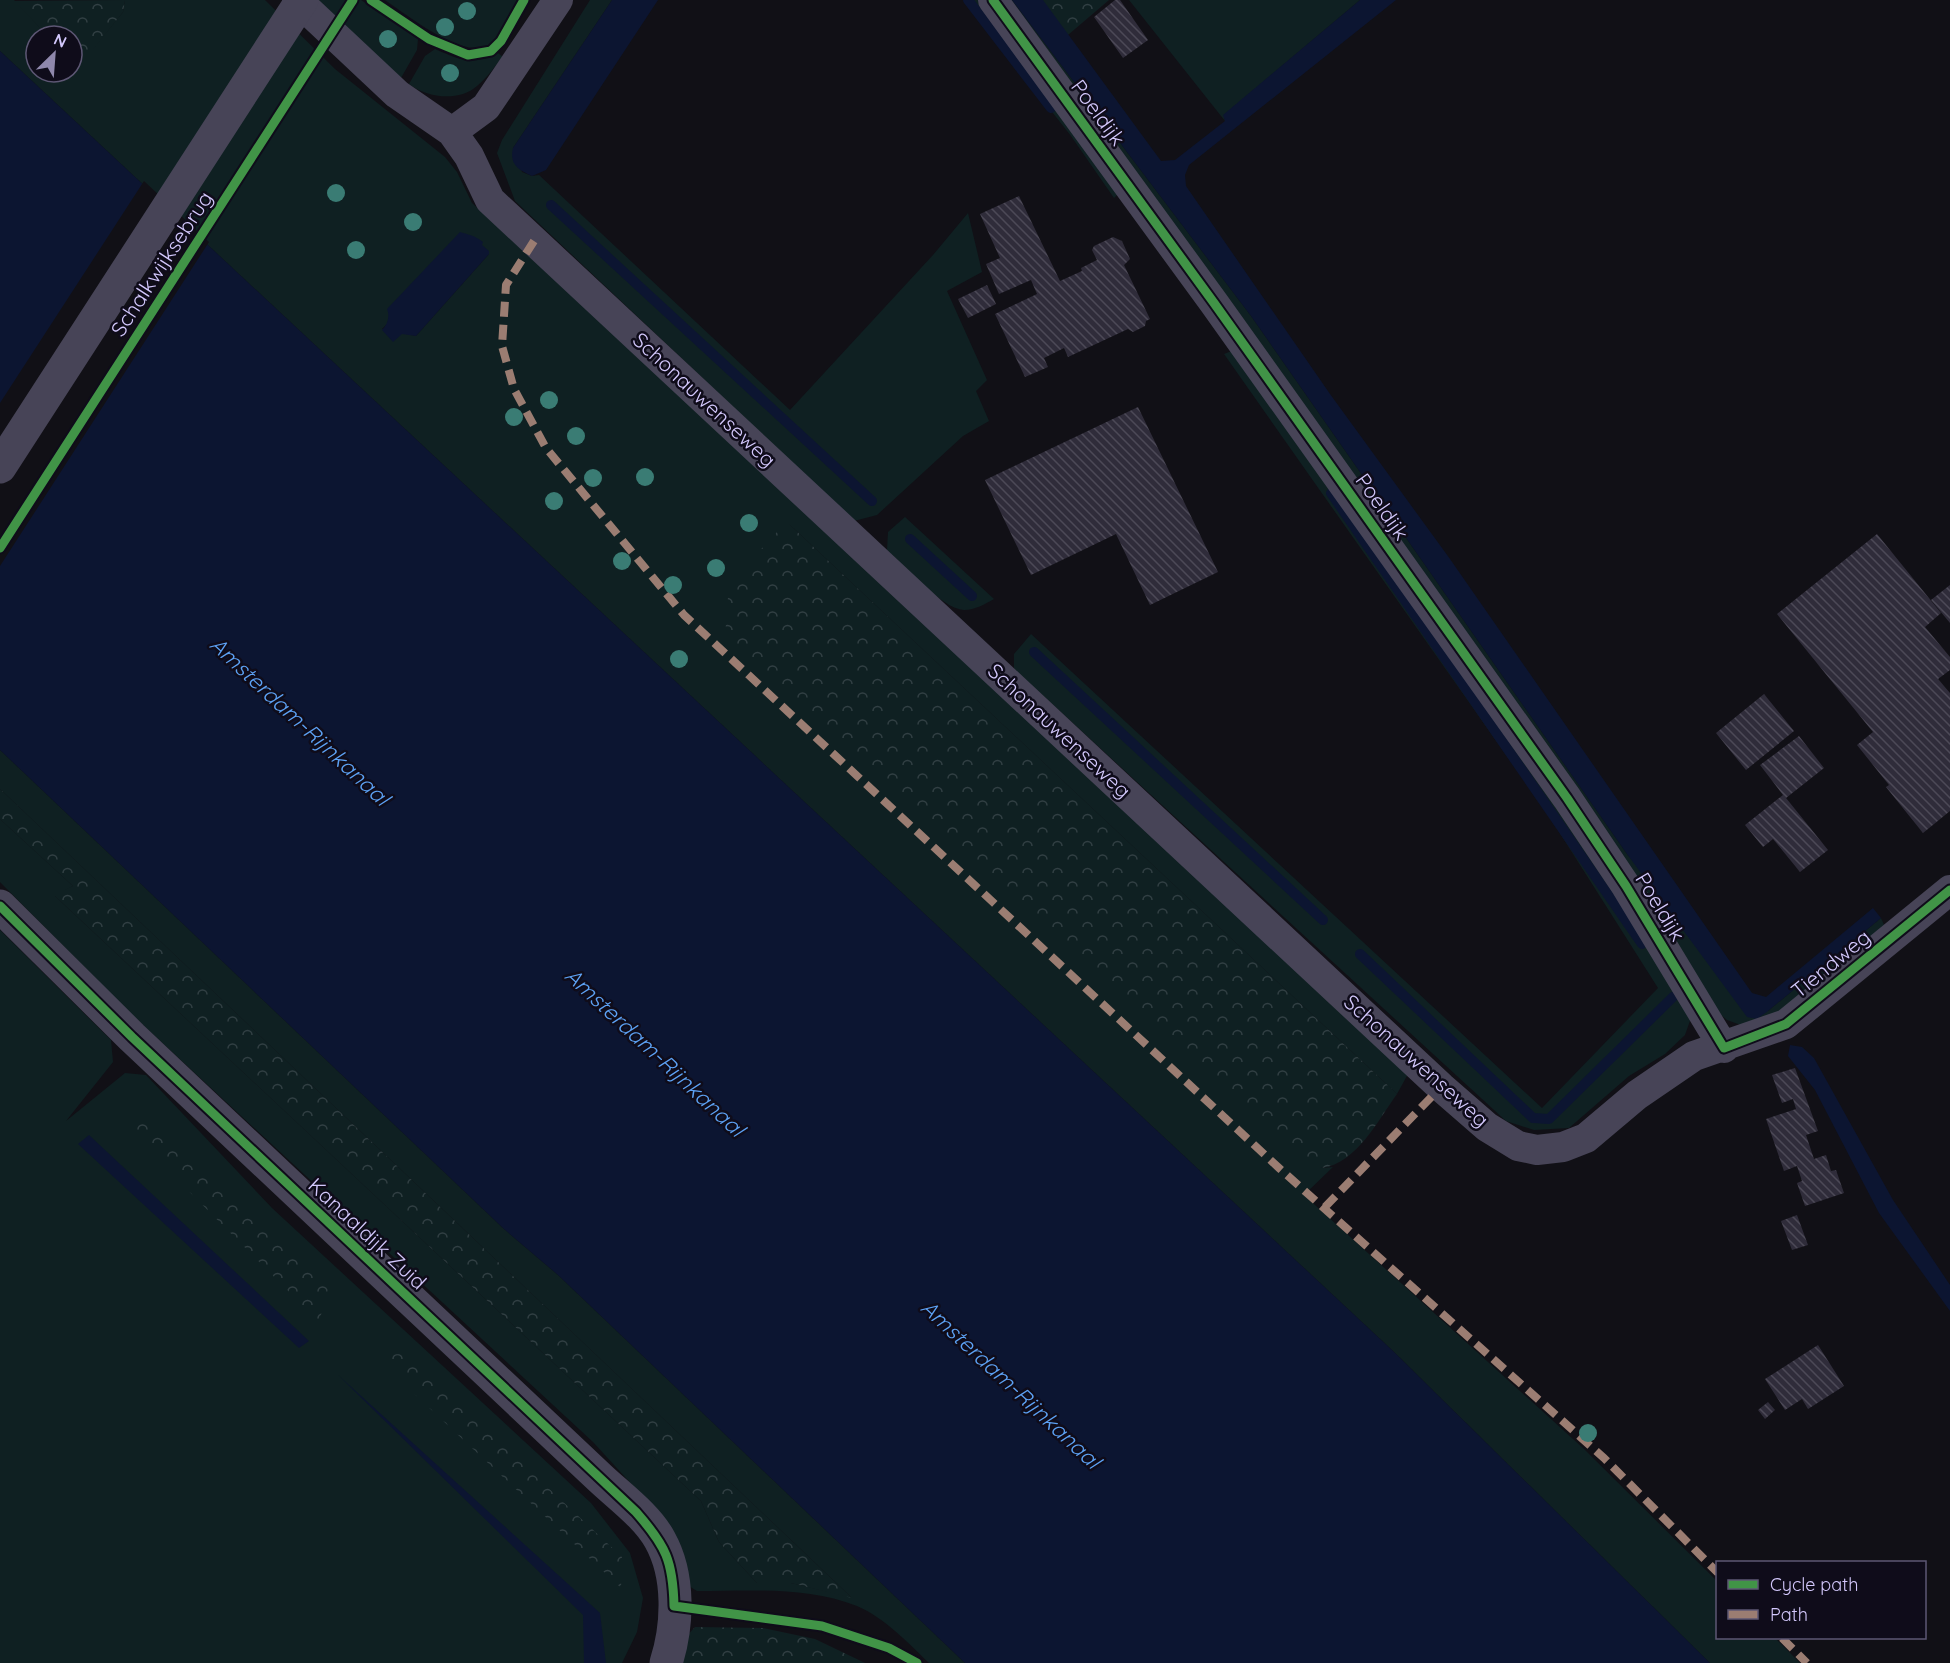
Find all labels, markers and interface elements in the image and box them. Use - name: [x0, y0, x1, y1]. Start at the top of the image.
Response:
- north arrow: [24, 24, 84, 84]
- text: N: [51, 29, 70, 52]
- street label: Poeldijk: [1066, 74, 1132, 151]
- street label: Schalkwijksebrug: [105, 186, 218, 341]
- street label: Schonauwenseweg: [628, 326, 782, 472]
- street label: Poeldijk: [1350, 468, 1415, 545]
- water label: Amsterdam-Rijnkanaal: [204, 630, 398, 814]
- street label: Schonauwenseweg: [983, 657, 1137, 803]
- street label: Poeldijk: [1630, 867, 1691, 946]
- street label: Tiendweg: [1785, 923, 1875, 1003]
- water label: Amsterdam-Rijnkanaal: [559, 961, 753, 1145]
- street label: Schonauwenseweg: [1339, 988, 1495, 1132]
- street label: Kanaaldijk Zuid: [303, 1172, 432, 1295]
- water label: Amsterdam-Rijnkanaal: [915, 1293, 1109, 1477]
- legend: [1716, 1561, 1926, 1639]
- text: Cycle path: [1770, 1573, 1858, 1596]
- text: Path: [1770, 1603, 1808, 1626]

